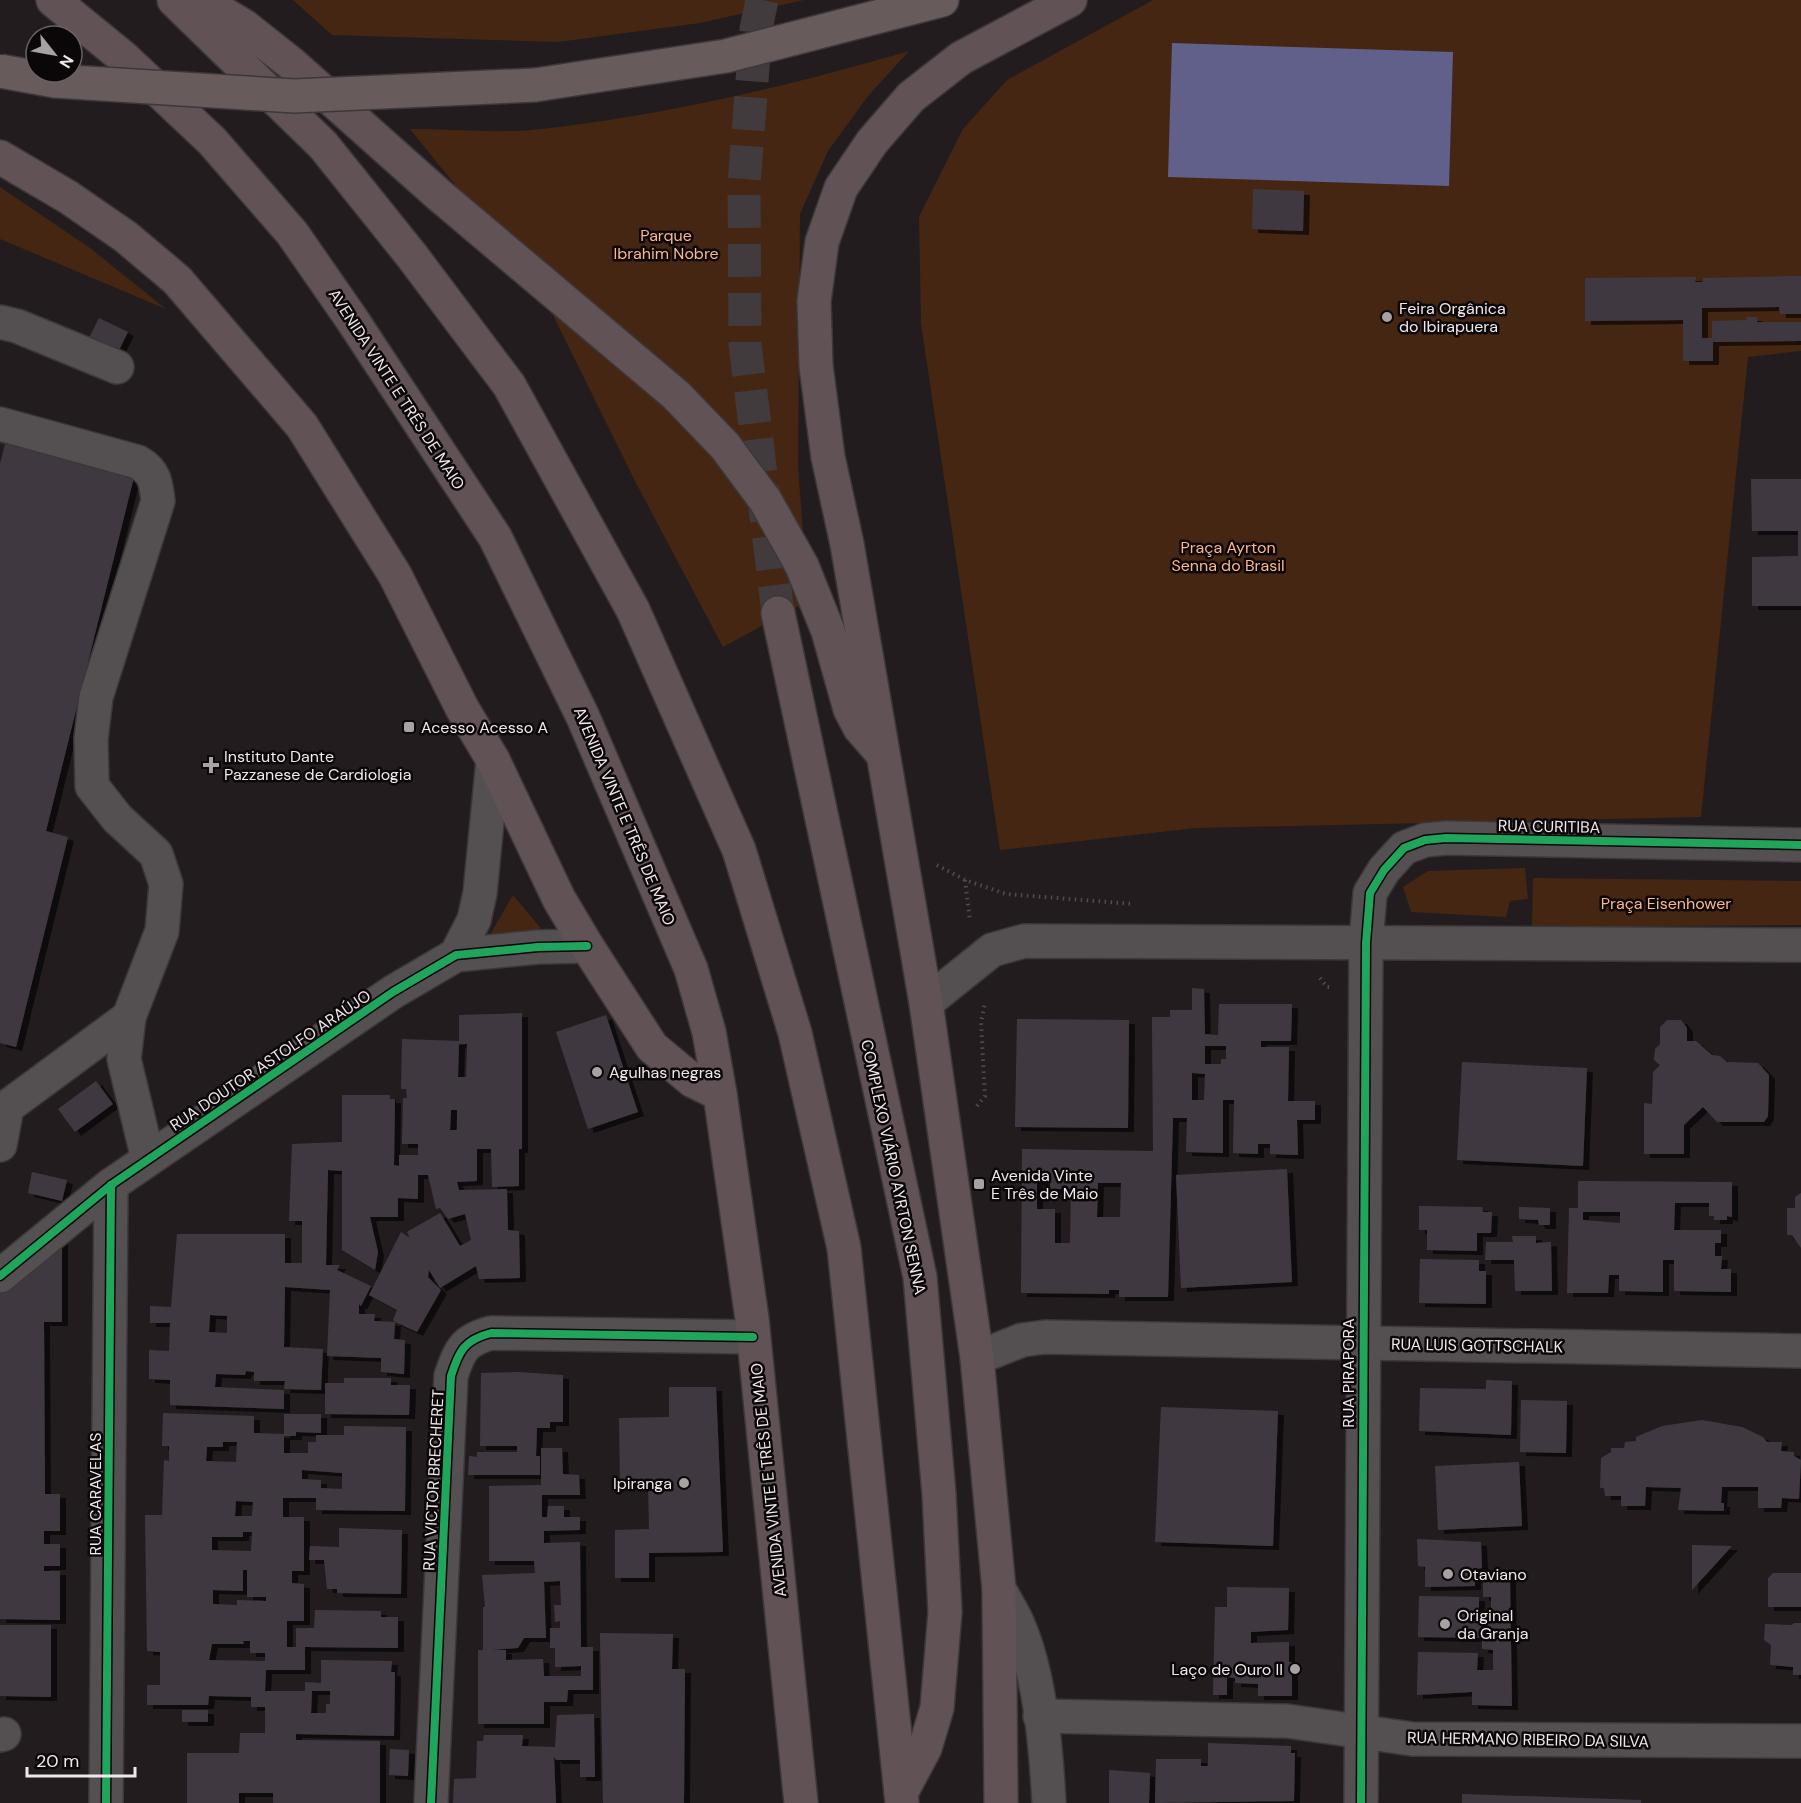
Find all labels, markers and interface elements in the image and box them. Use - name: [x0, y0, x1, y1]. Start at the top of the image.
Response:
- north arrow: [24, 24, 84, 84]
- text: N: [54, 51, 78, 72]
- park label: Parque Ibrahim Nobre: [613, 225, 719, 264]
- street label: AVENIDA VINTE E TRÊS DE MAIO: [324, 285, 469, 494]
- place label: Feira Orgânica do Ibirapuera: [1399, 298, 1506, 337]
- marker: Feira Orgânica do Ibirapuera: [1380, 310, 1394, 324]
- park label: Praça Ayrton Senna do Brasil: [1171, 537, 1285, 576]
- street label: AVENIDA VINTE E TRÊS DE MAIO: [569, 704, 680, 929]
- place label: Acesso Acesso A: [421, 717, 548, 738]
- marker: Acesso Acesso A: [402, 720, 416, 734]
- place label: Instituto Dante Pazzanese de Cardiologia: [224, 746, 411, 785]
- marker: Instituto Dante Pazzanese de Cardiologia: [202, 756, 220, 774]
- street label: RUA CURITIBA: [1498, 815, 1601, 838]
- park label: Praça Eisenhower: [1601, 893, 1731, 914]
- street label: RUA DOUTOR ASTOLFO ARAÚJO: [166, 985, 375, 1136]
- street label: COMPLEXO VIÁRIO AYRTON SENNA: [856, 1038, 931, 1297]
- place label: Agulhas negras: [609, 1062, 721, 1083]
- marker: Agulhas negras: [590, 1065, 604, 1079]
- place label: Avenida Vinte E Três de Maio: [991, 1165, 1098, 1204]
- marker: Avenida Vinte E Três de Maio: [972, 1177, 986, 1191]
- street label: RUA PIRAPORA: [1338, 1318, 1359, 1428]
- street label: RUA LUIS GOTTSCHALK: [1391, 1334, 1563, 1357]
- street label: AVENIDA VINTE E TRÊS DE MAIO: [746, 1362, 791, 1598]
- street label: RUA VICTOR BRECHERET: [418, 1389, 449, 1571]
- street label: RUA CARAVELAS: [85, 1433, 106, 1555]
- place label: Ipiranga: [613, 1473, 672, 1494]
- marker: Ipiranga: [677, 1476, 691, 1490]
- place label: Otaviano: [1460, 1564, 1527, 1585]
- marker: Otaviano: [1441, 1567, 1455, 1581]
- place label: Original da Granja: [1457, 1605, 1529, 1644]
- marker: Original da Granja: [1438, 1617, 1452, 1631]
- place label: Laço de Ouro II: [1171, 1659, 1283, 1680]
- marker: Laço de Ouro II: [1288, 1662, 1302, 1676]
- street label: RUA HERMANO RIBEIRO DA SILVA: [1407, 1727, 1649, 1752]
- scale bar: [27, 1740, 135, 1778]
- text: 20 m: [36, 1749, 79, 1773]

